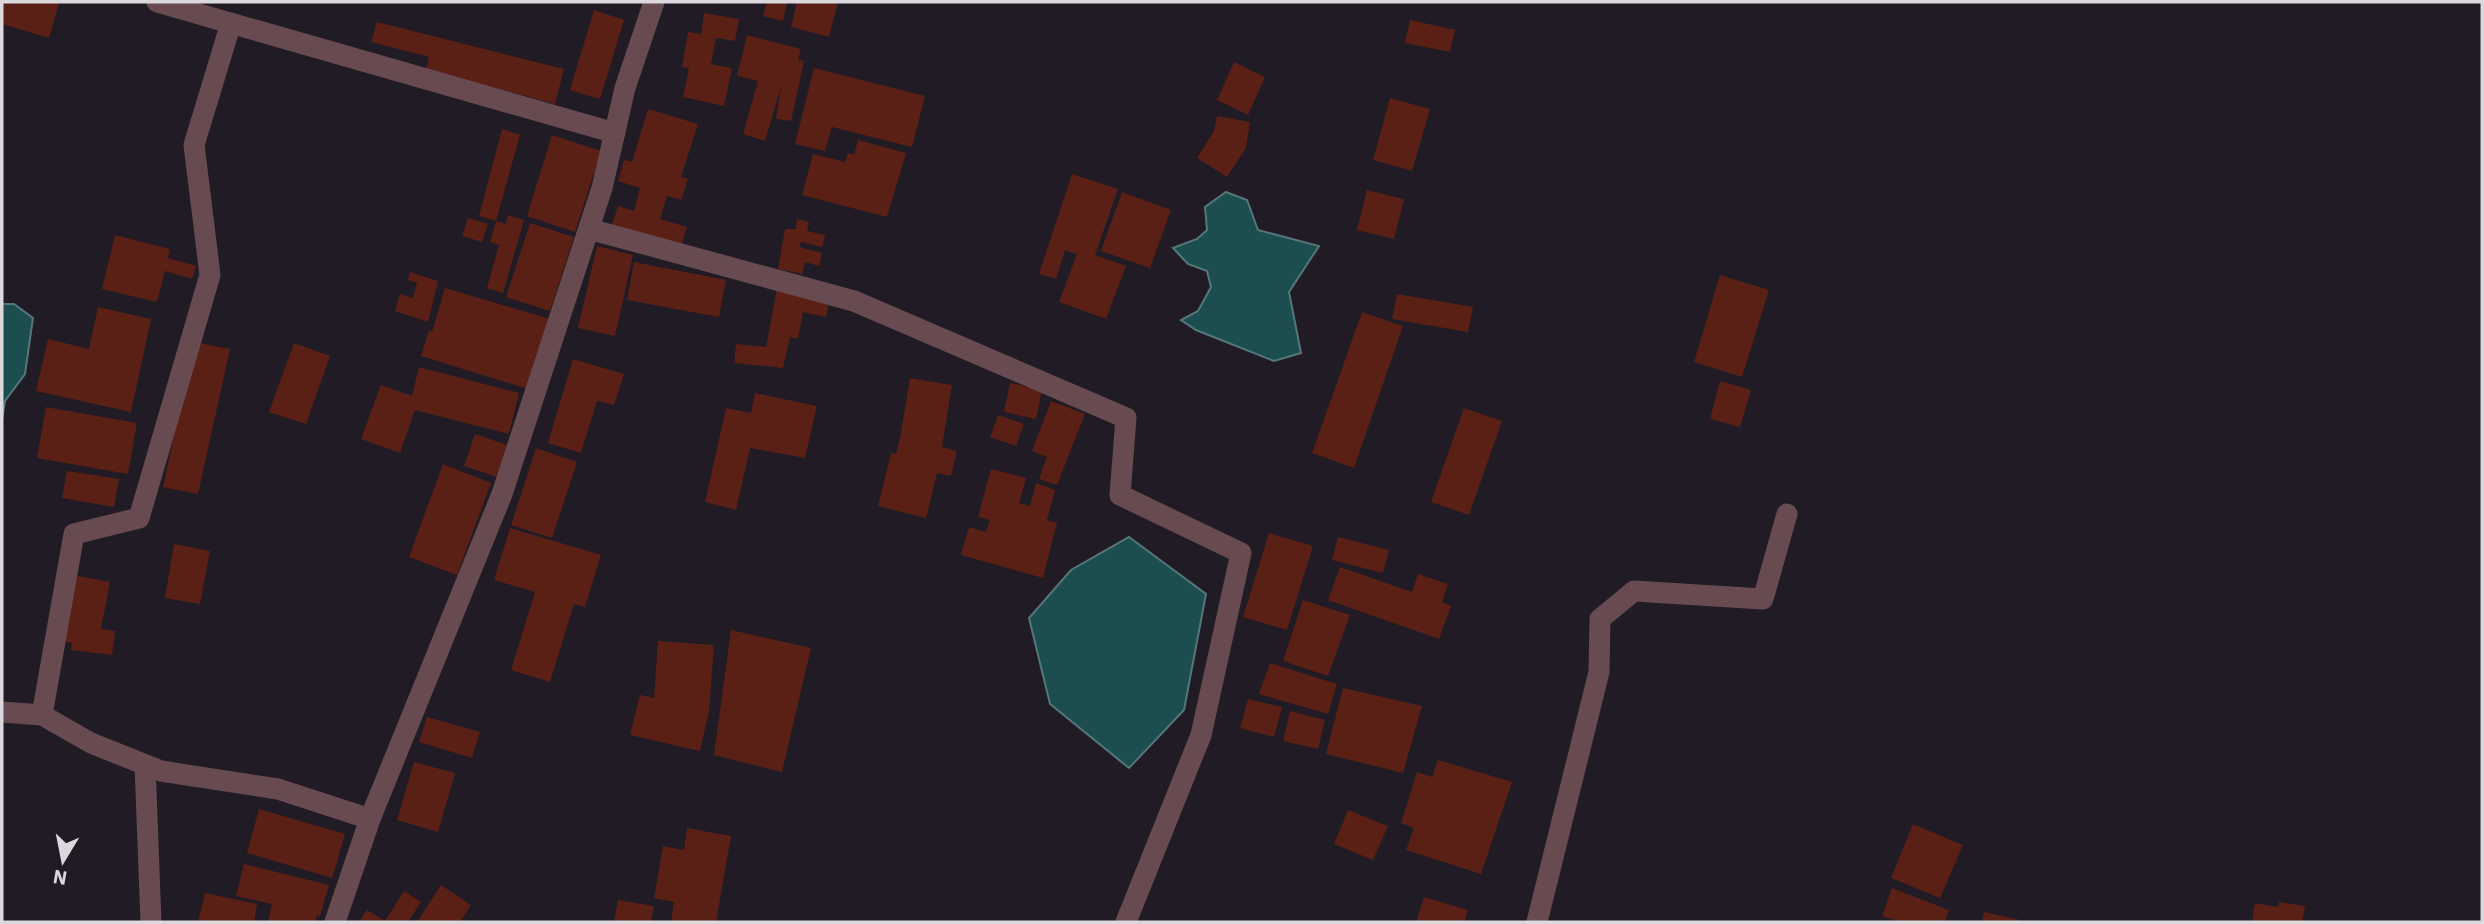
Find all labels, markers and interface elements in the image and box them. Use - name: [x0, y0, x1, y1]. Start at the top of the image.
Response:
- north arrow: [28, 826, 98, 896]
- text: N: [51, 865, 69, 891]

